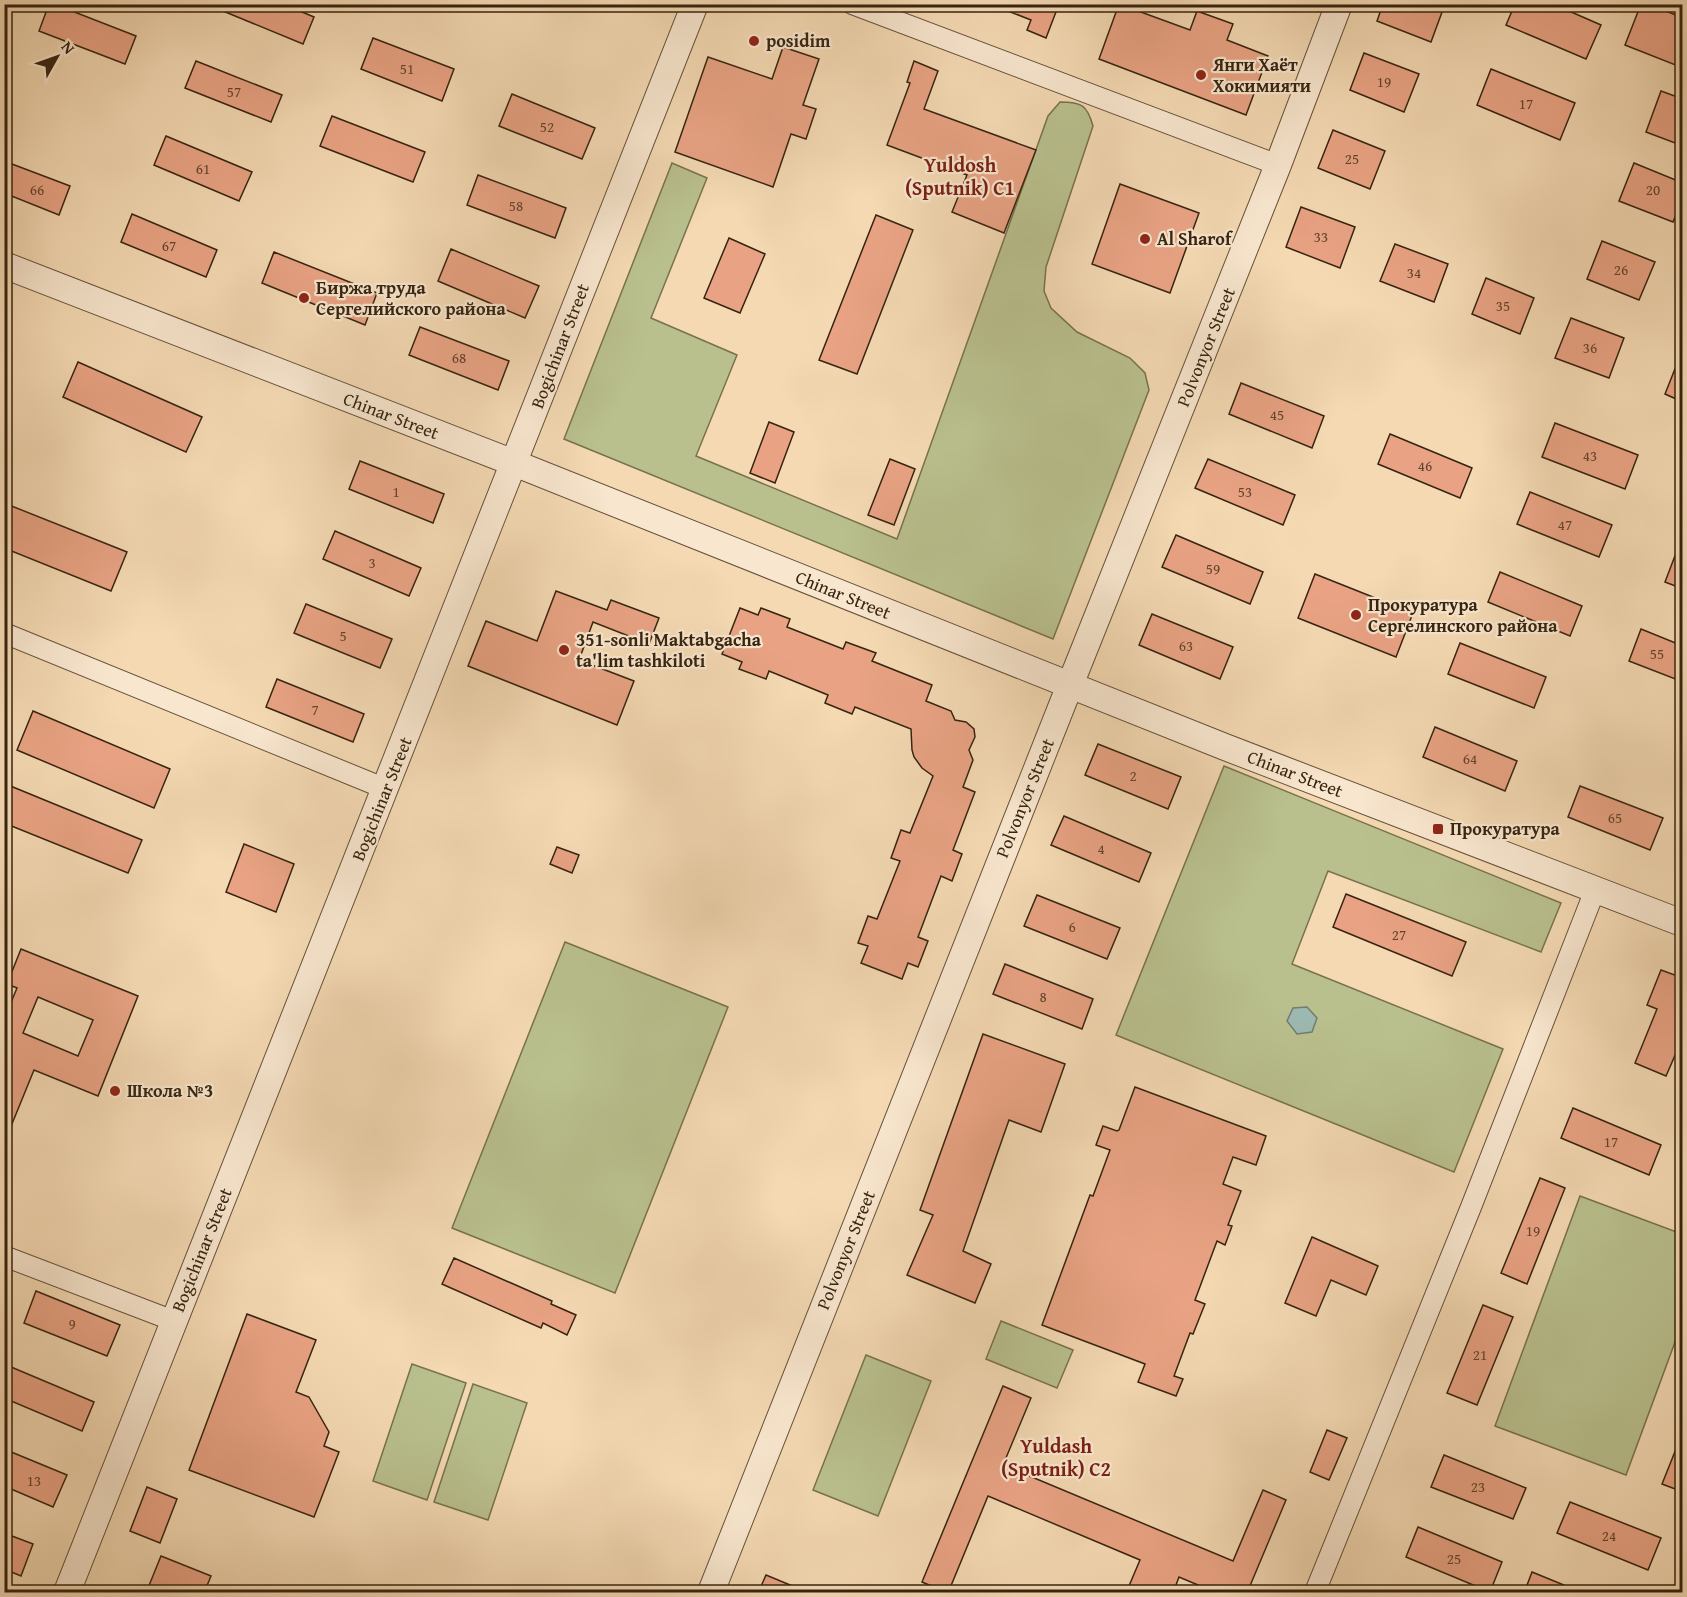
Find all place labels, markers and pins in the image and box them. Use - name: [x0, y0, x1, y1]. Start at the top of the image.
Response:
- place label: posidim: [766, 27, 831, 54]
- marker: posidim: [747, 34, 761, 48]
- place label: Янги Хаёт Хокимияти: [1212, 51, 1311, 99]
- marker: Янги Хаёт Хокимияти: [1194, 68, 1208, 82]
- place label: Al Sharof: [1157, 225, 1234, 252]
- marker: Al Sharof: [1138, 232, 1152, 246]
- place label: Биржа труда Сергелийского района: [316, 274, 507, 322]
- marker: Биржа труда Сергелийского района: [297, 291, 311, 305]
- place label: Прокуратура Сергелинского района: [1368, 591, 1558, 639]
- marker: Прокуратура Сергелинского района: [1349, 608, 1363, 622]
- place label: 351-sonli Maktabgacha ta'lim tashkiloti: [576, 626, 762, 674]
- marker: 351-sonli Maktabgacha ta'lim tashkiloti: [557, 643, 571, 657]
- place label: Прокуратура: [1450, 815, 1561, 842]
- marker: Прокуратура: [1431, 822, 1445, 836]
- place label: Школа №3: [127, 1077, 213, 1104]
- marker: Школа №3: [108, 1084, 122, 1098]

